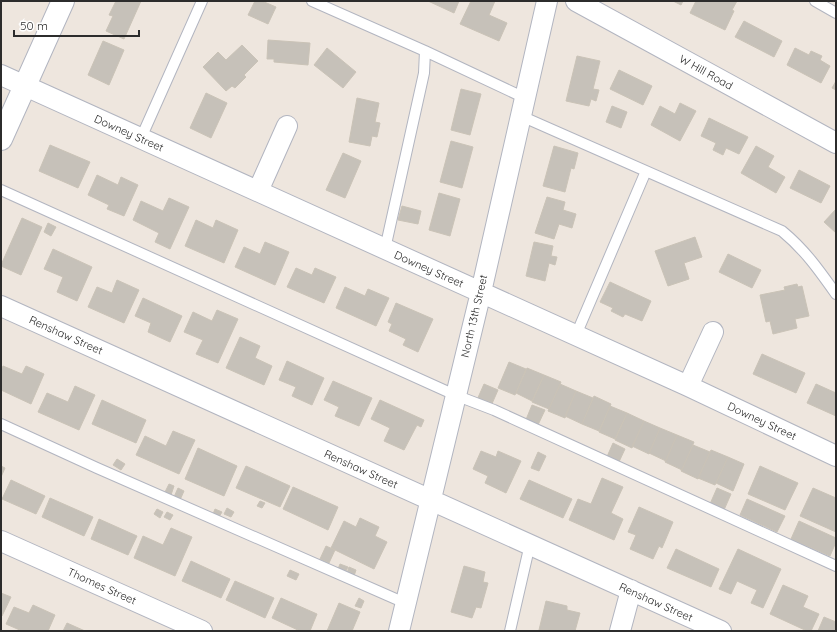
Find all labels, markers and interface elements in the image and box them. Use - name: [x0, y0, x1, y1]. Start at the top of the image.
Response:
- scale bar: [14, 12, 139, 38]
- text: 50 m: [20, 18, 48, 33]
- street label: W Hill Road: [677, 52, 735, 92]
- street label: Downey Street: [92, 111, 166, 155]
- street label: Downey Street: [392, 247, 466, 291]
- street label: North 13th Street: [458, 273, 490, 359]
- street label: Renshaw Street: [27, 312, 105, 358]
- street label: Downey Street: [725, 399, 799, 443]
- street label: Renshaw Street: [322, 446, 400, 492]
- street label: Thomes Street: [65, 565, 139, 608]
- street label: Renshaw Street: [617, 579, 695, 625]

